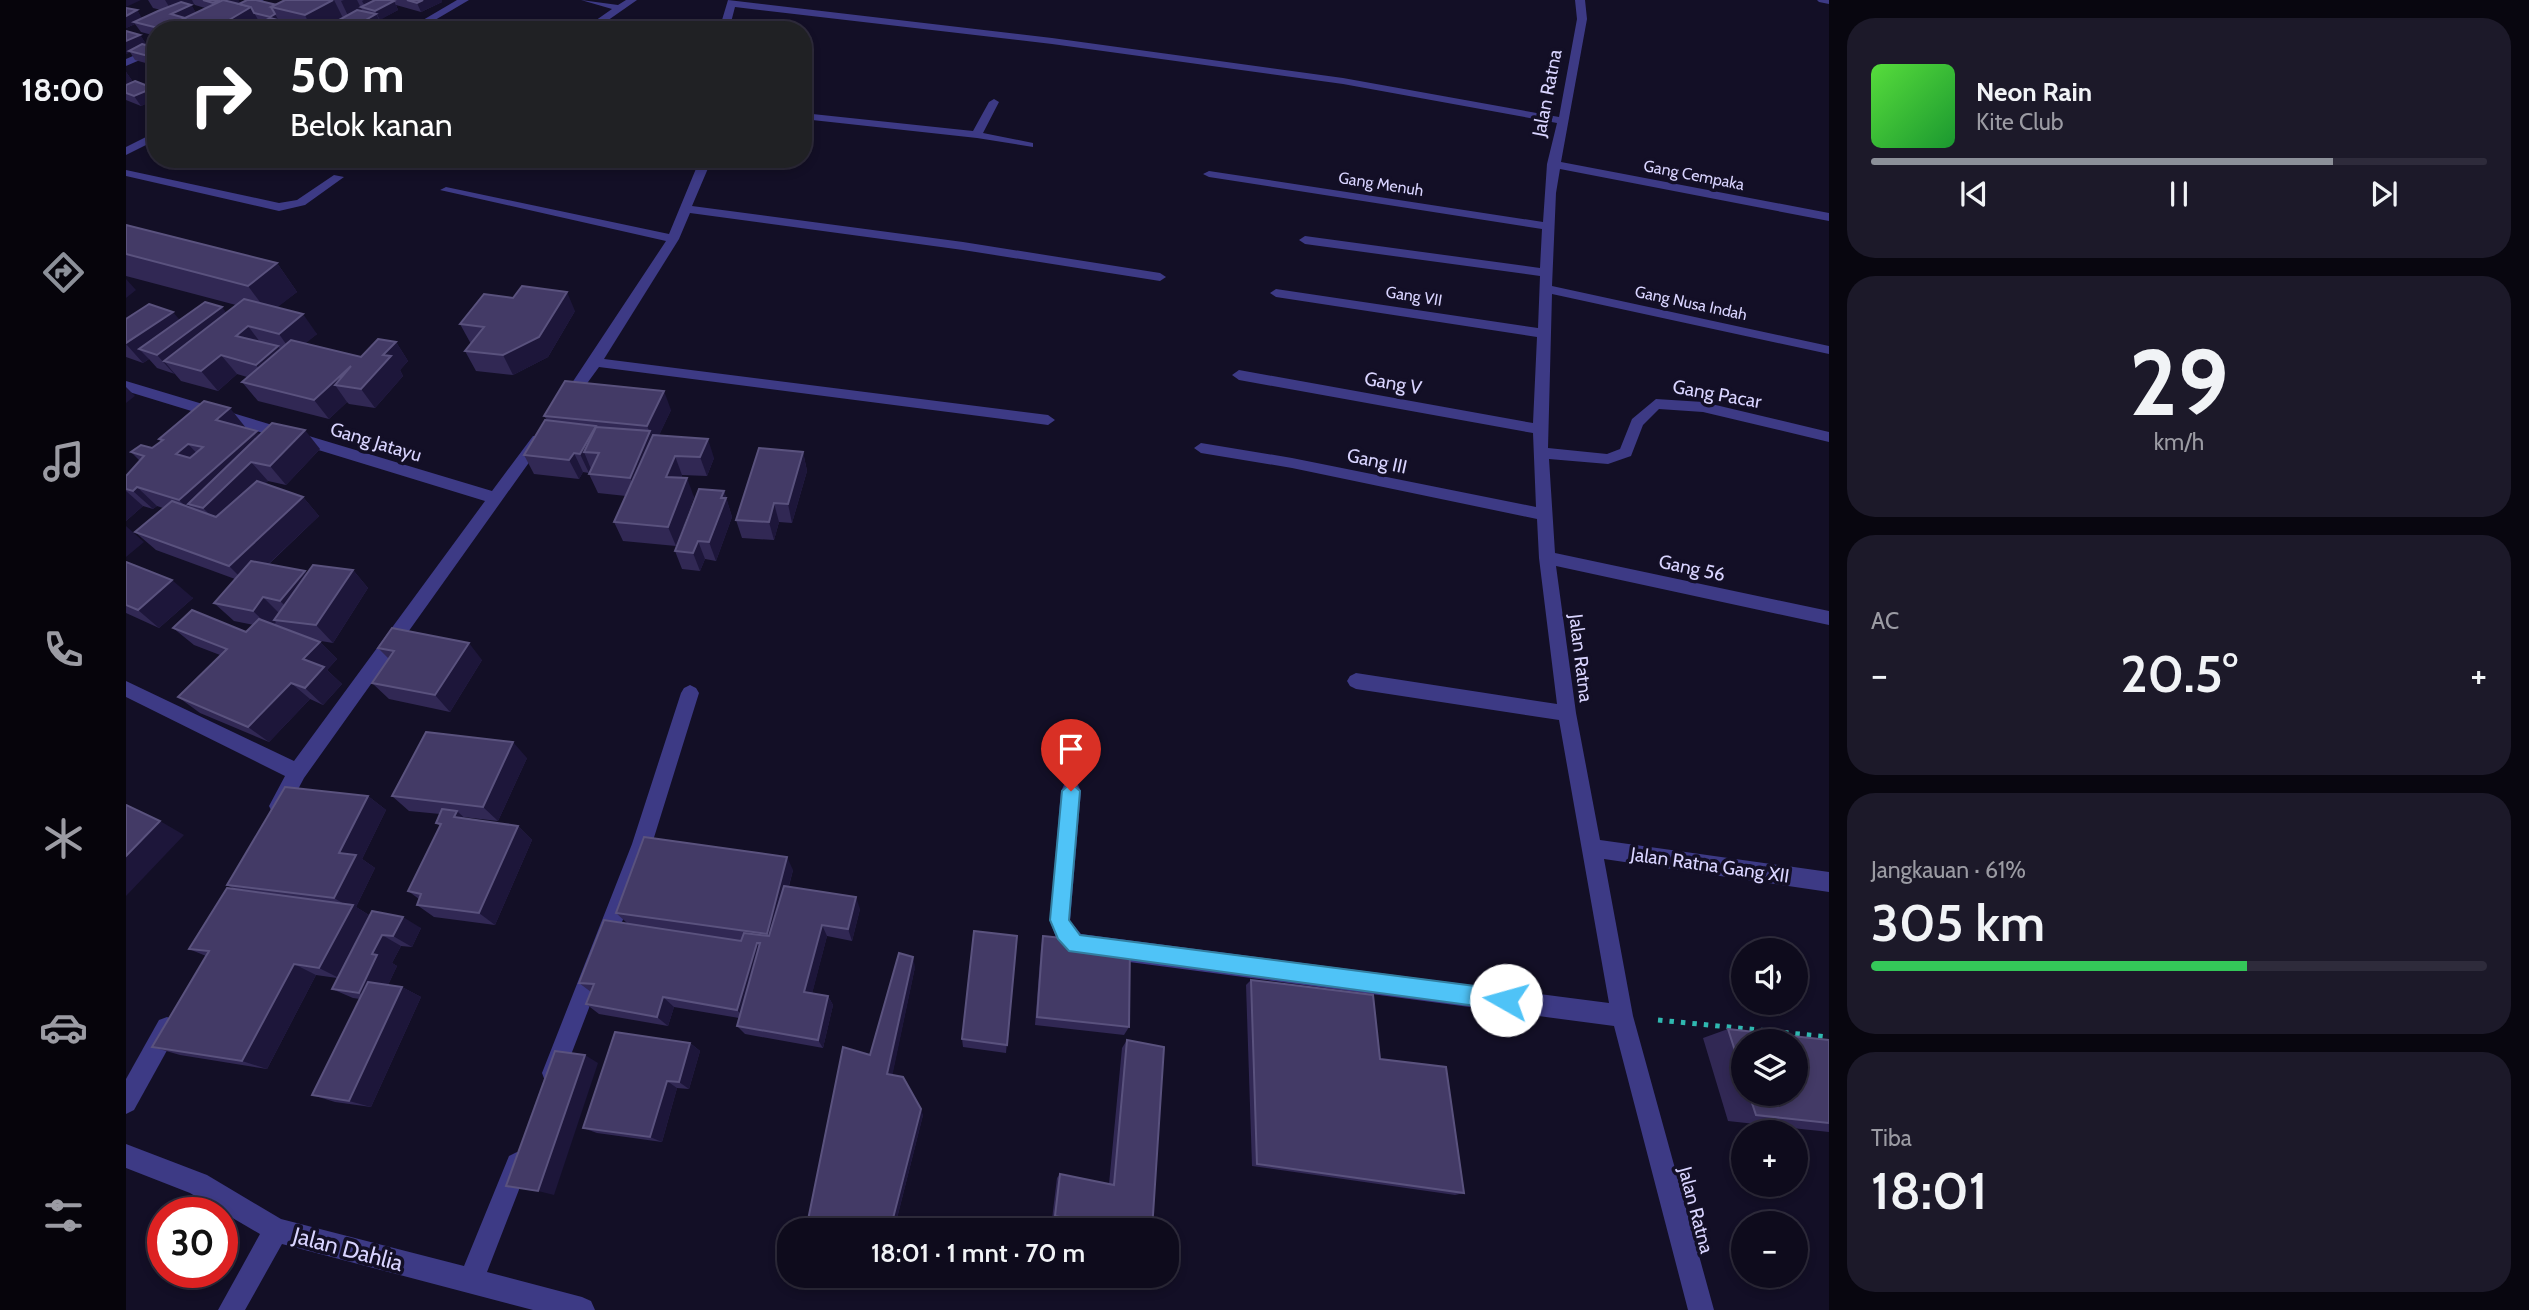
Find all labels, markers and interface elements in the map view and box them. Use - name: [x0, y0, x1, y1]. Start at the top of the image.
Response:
- text: 50 m: [290, 45, 405, 104]
- street label: Jalan Ratna: [1527, 47, 1567, 140]
- icon: right: [175, 49, 266, 140]
- text: 18:00: [21, 70, 105, 109]
- text: Neon Rain: [1976, 76, 2092, 108]
- text: Belok kanan: [290, 105, 453, 144]
- text: Kite Club: [1976, 108, 2063, 136]
- street label: Gang Cempaka: [1642, 156, 1746, 194]
- street label: Gang Menuh: [1337, 168, 1425, 200]
- icon: previous: [1955, 175, 1993, 213]
- icon: pause: [2160, 175, 2198, 213]
- icon: next: [2365, 175, 2403, 213]
- icon: directions: [39, 248, 88, 297]
- street label: Gang VII: [1384, 282, 1444, 310]
- street label: Gang Nusa Indah: [1633, 282, 1749, 324]
- text: 29: [2129, 327, 2229, 438]
- street label: Gang V: [1363, 367, 1424, 399]
- street label: Gang Pacar: [1671, 375, 1763, 413]
- street label: Gang Jatayu: [327, 417, 425, 467]
- text: km/h: [2154, 428, 2204, 456]
- icon: music: [39, 437, 88, 486]
- street label: Gang III: [1345, 443, 1409, 479]
- street label: Gang 56: [1657, 550, 1727, 586]
- text: AC: [1871, 607, 1899, 635]
- street label: Jalan Ratna: [1564, 612, 1598, 703]
- icon: phone: [39, 625, 88, 674]
- text: 20.5°: [2120, 642, 2238, 705]
- text: −: [1871, 651, 1888, 698]
- text: +: [2470, 651, 2487, 698]
- pin: [1041, 719, 1101, 791]
- icon: arrive: [1052, 730, 1090, 768]
- icon: climate: [39, 814, 88, 863]
- street label: Jalan Ratna Gang XII: [1628, 842, 1791, 888]
- text: Jangkauan · 61%: [1871, 856, 2026, 884]
- text: 305 km: [1871, 891, 2045, 954]
- map controls: [1731, 938, 1808, 1288]
- button: sound: [1731, 938, 1808, 1015]
- position arrow: [1469, 963, 1543, 1037]
- icon: car: [39, 1003, 88, 1052]
- button: layers: [1731, 1029, 1808, 1106]
- button: +: [1731, 1120, 1808, 1197]
- text: Tiba: [1871, 1124, 1912, 1152]
- text: 18:01: [1871, 1159, 1987, 1222]
- street label: Jalan Ratna: [1673, 1163, 1719, 1256]
- icon: filters: [39, 1191, 88, 1240]
- speed limit sign: 30: [147, 1197, 238, 1288]
- button: −: [1731, 1211, 1808, 1288]
- street label: Jalan Dahlia: [289, 1221, 406, 1277]
- text: 18:01 · 1 mnt · 70 m: [871, 1237, 1085, 1269]

